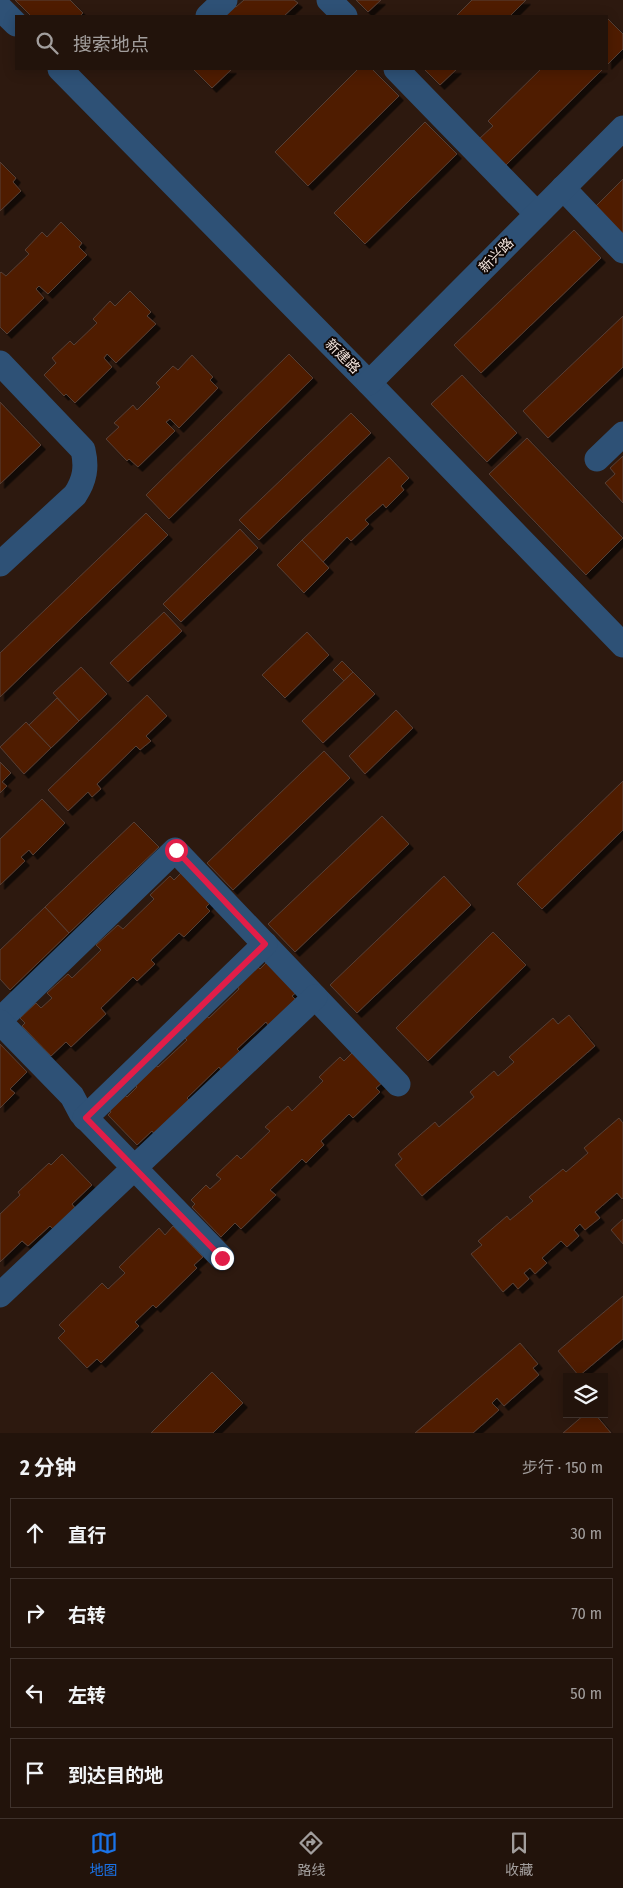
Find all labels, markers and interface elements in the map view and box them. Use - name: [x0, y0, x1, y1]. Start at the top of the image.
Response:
- search box: [15, 15, 608, 70]
- icon: search: [33, 29, 61, 57]
- text: 搜索地点: [73, 33, 149, 56]
- street label: 新兴路: [475, 234, 517, 276]
- street label: 新建路: [322, 335, 364, 377]
- route start: [165, 839, 188, 862]
- route end: [211, 1247, 234, 1270]
- map controls: [563, 1373, 608, 1418]
- button: layers: [563, 1373, 608, 1418]
- text: 2 分钟: [20, 1455, 76, 1481]
- text: 步行 · 150 m: [522, 1458, 603, 1477]
- icon: ahead: [21, 1519, 49, 1547]
- text: 直行: [68, 1524, 106, 1547]
- text: 30 m: [570, 1524, 602, 1543]
- icon: right: [21, 1599, 49, 1627]
- text: 右转: [68, 1604, 106, 1627]
- text: 70 m: [571, 1604, 602, 1623]
- icon: left: [21, 1679, 49, 1707]
- text: 左转: [68, 1684, 106, 1707]
- text: 50 m: [570, 1684, 602, 1703]
- icon: arrive: [21, 1759, 49, 1787]
- text: 到达目的地: [68, 1764, 163, 1787]
- tab: 地图: [90, 1829, 118, 1879]
- tab: 路线: [297, 1829, 325, 1879]
- tab: 收藏: [505, 1829, 533, 1879]

